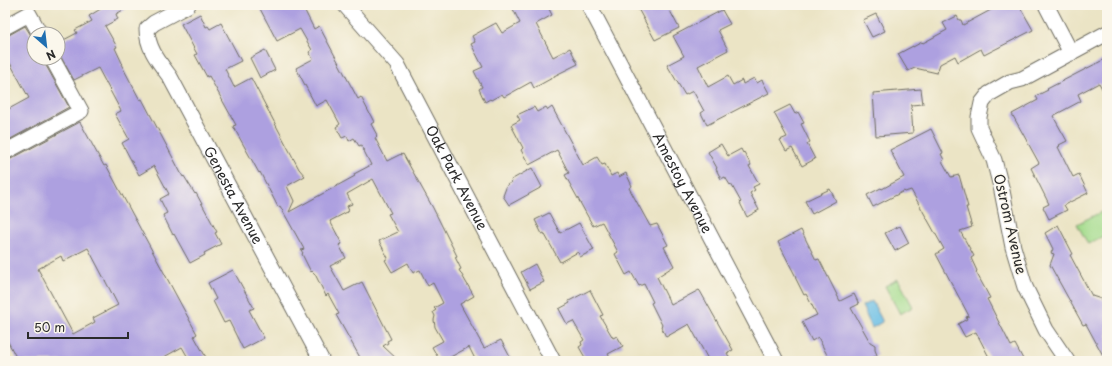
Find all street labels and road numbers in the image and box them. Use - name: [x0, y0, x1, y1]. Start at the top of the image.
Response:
- street label: Oak Park Avenue: [421, 121, 493, 234]
- street label: Amestoy Avenue: [648, 129, 718, 237]
- street label: Genesta Avenue: [199, 142, 269, 248]
- street label: Ostrom Avenue: [989, 172, 1032, 277]

